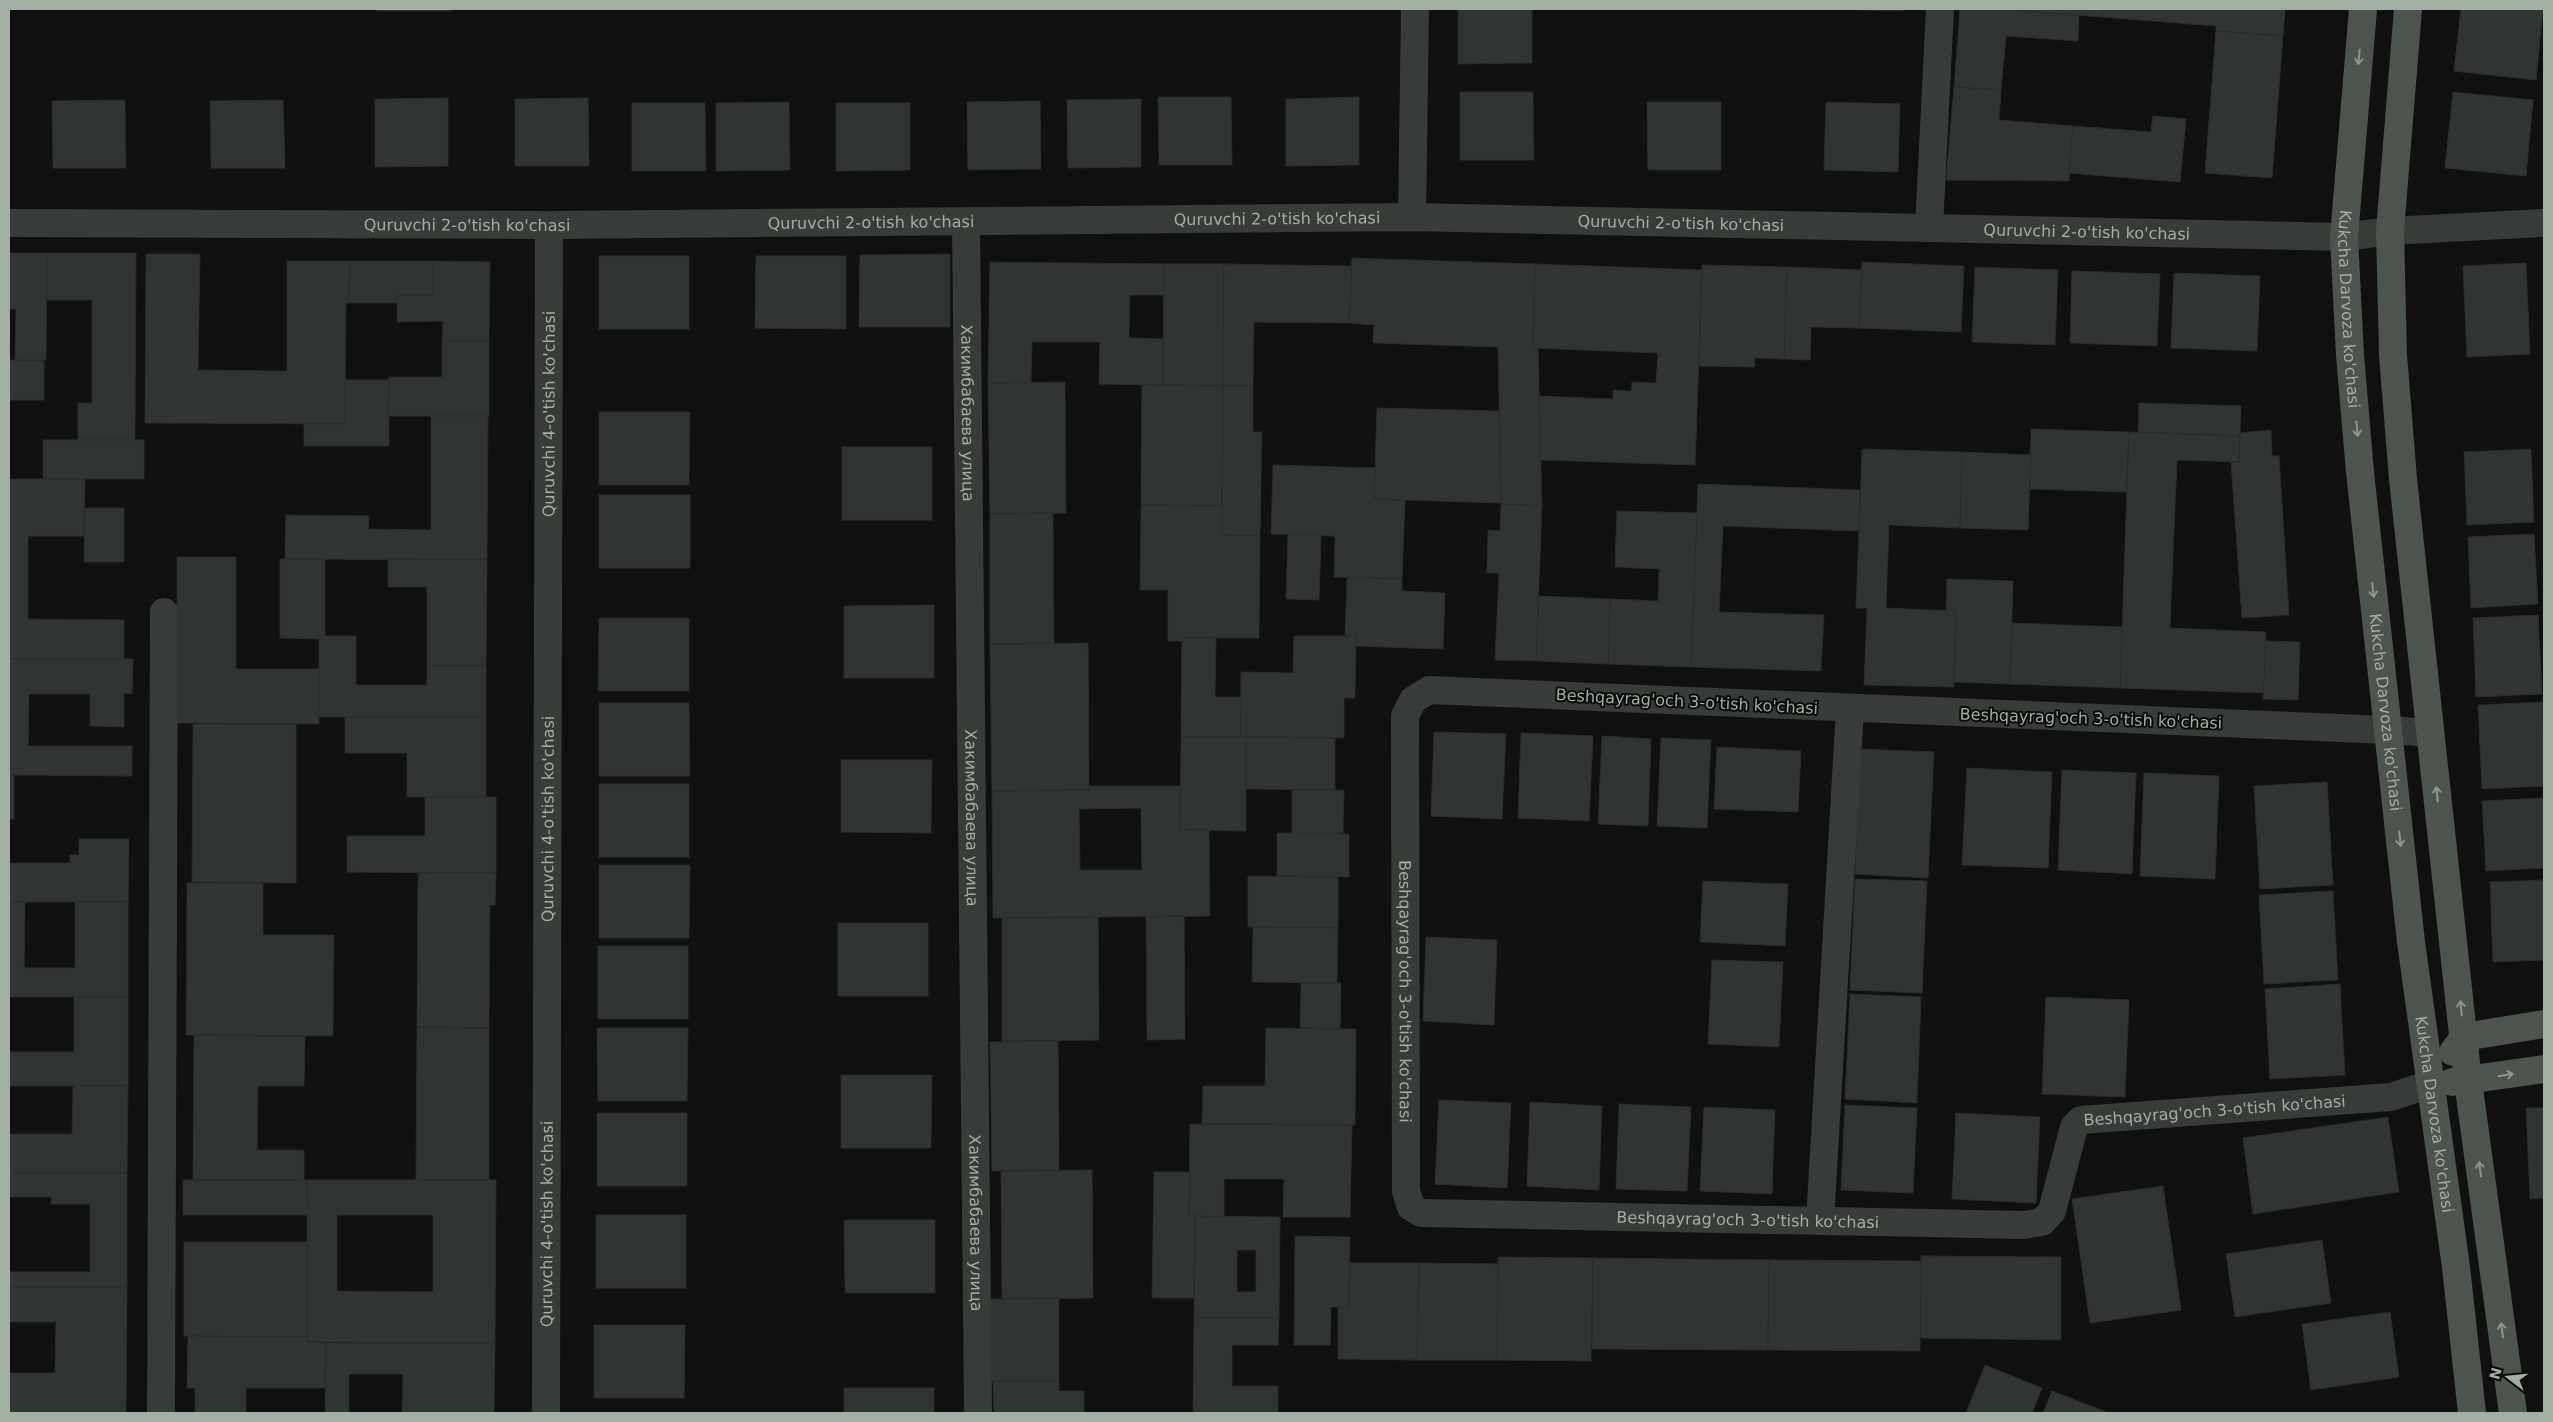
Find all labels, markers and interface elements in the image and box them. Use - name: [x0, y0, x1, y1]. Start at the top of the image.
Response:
- one-way arrow: [2354, 49, 2363, 65]
- street label: Quruvchi 2-o'tish ko'chasi: [1174, 208, 1380, 229]
- street label: Kukcha Darvoza ko'chasi: [2334, 209, 2364, 409]
- street label: Quruvchi 2-o'tish ko'chasi: [768, 212, 974, 233]
- street label: Quruvchi 2-o'tish ko'chasi: [1577, 212, 1784, 235]
- street label: Quruvchi 2-o'tish ko'chasi: [364, 215, 570, 235]
- street label: Quruvchi 2-o'tish ko'chasi: [1983, 220, 2190, 244]
- street label: Quruvchi 4-o'tish ko'chasi: [539, 311, 559, 517]
- street label: Хакимбабаева улица: [957, 324, 978, 502]
- one-way arrow: [2352, 421, 2361, 437]
- one-way arrow: [2368, 582, 2378, 598]
- street label: Kukcha Darvoza ko'chasi: [2365, 612, 2406, 812]
- street label: Beshqayrag'och 3-o'tish ko'chasi: [1555, 685, 1819, 718]
- street label: Beshqayrag'och 3-o'tish ko'chasi: [1959, 704, 2223, 733]
- street label: Quruvchi 4-o'tish ko'chasi: [538, 716, 558, 922]
- street label: Хакимбабаева улица: [961, 729, 982, 907]
- one-way arrow: [2432, 787, 2442, 803]
- one-way arrow: [2395, 831, 2405, 847]
- street label: Beshqayrag'och 3-o'tish ko'chasi: [1395, 860, 1415, 1123]
- one-way arrow: [2456, 1000, 2466, 1016]
- street label: Kukcha Darvoza ko'chasi: [2411, 1015, 2457, 1214]
- one-way arrow: [2498, 1070, 2514, 1080]
- street label: Beshqayrag'och 3-o'tish ko'chasi: [2083, 1091, 2346, 1130]
- street label: Quruvchi 4-o'tish ko'chasi: [537, 1121, 557, 1327]
- street label: Хакимбабаева улица: [965, 1134, 986, 1312]
- one-way arrow: [2475, 1162, 2485, 1178]
- street label: Beshqayrag'och 3-o'tish ko'chasi: [1616, 1208, 1879, 1232]
- one-way arrow: [2497, 1323, 2507, 1339]
- north arrow: [2483, 1352, 2533, 1402]
- text: N: [2486, 1366, 2505, 1381]

